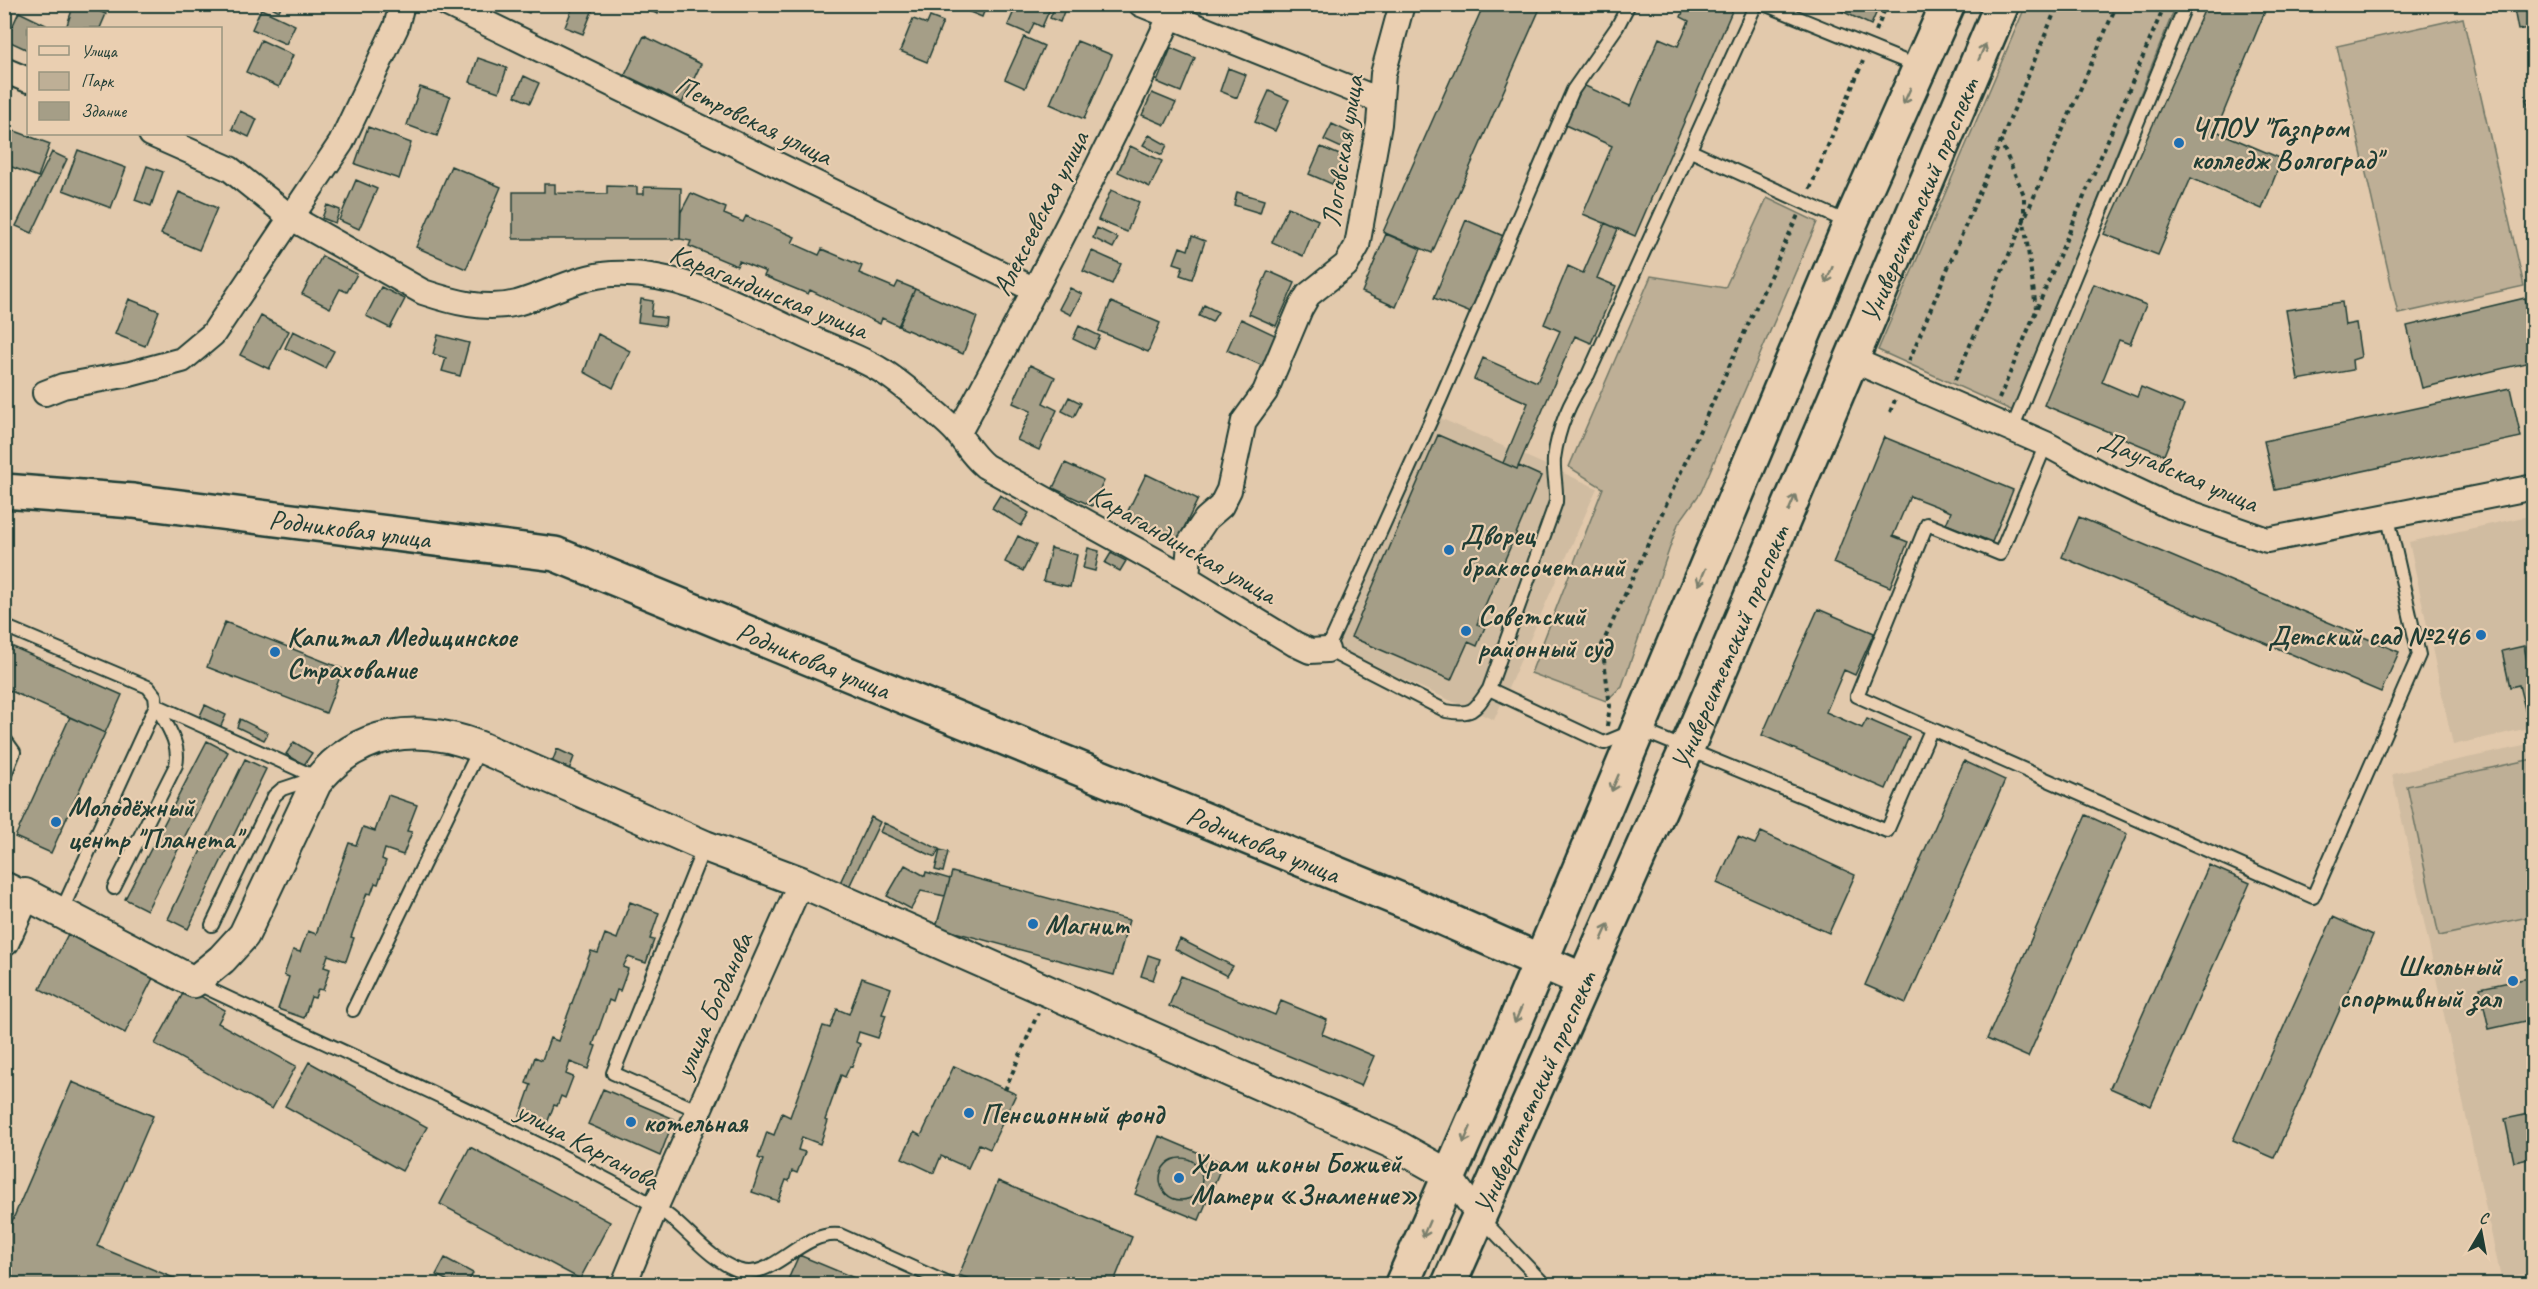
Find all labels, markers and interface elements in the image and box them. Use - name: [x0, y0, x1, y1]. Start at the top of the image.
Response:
- legend: [27, 27, 222, 135]
- text: Улица: [81, 40, 118, 62]
- one-way arrow: [1977, 44, 1988, 62]
- street label: Петровская улица: [670, 67, 840, 174]
- text: Парк: [81, 70, 115, 92]
- street label: Университетский проспект: [1852, 70, 1987, 328]
- street label: Логовская улица: [1313, 71, 1372, 229]
- one-way arrow: [1901, 87, 1912, 105]
- text: Здание: [81, 100, 127, 122]
- place label: ЧПОУ "Газпром колледж Волгоград": [2191, 110, 2388, 177]
- street label: Алексеевская улица: [984, 123, 1097, 301]
- marker: ЧПОУ "Газпром колледж Волгоград": [2172, 136, 2186, 150]
- street label: Карагандинская улица: [665, 235, 875, 348]
- one-way arrow: [1823, 265, 1834, 284]
- street label: Даугавская улица: [2095, 422, 2265, 521]
- street label: Карагандинская улица: [1083, 476, 1285, 613]
- one-way arrow: [1787, 494, 1798, 512]
- street label: Родниковая улица: [267, 501, 434, 556]
- place label: Дворец бракосочетаний: [1461, 517, 1627, 584]
- street label: Университетский проспект: [1662, 518, 1798, 775]
- marker: Дворец бракосочетаний: [1442, 543, 1456, 557]
- one-way arrow: [1696, 567, 1707, 585]
- place label: Советский районный суд: [1478, 598, 1615, 665]
- street label: Родниковая улица: [732, 613, 897, 707]
- place label: Детский сад №246: [2268, 618, 2471, 653]
- place label: Капитал Медицинское Страхование: [287, 619, 519, 686]
- marker: Советский районный суд: [1459, 624, 1473, 638]
- marker: Детский сад №246: [2474, 628, 2488, 642]
- marker: Капитал Медицинское Страхование: [268, 645, 282, 659]
- one-way arrow: [1609, 773, 1620, 792]
- place label: Молодёжный центр "Планета": [68, 789, 247, 856]
- street label: Родниковая улица: [1182, 797, 1347, 891]
- marker: Молодёжный центр "Планета": [49, 815, 63, 829]
- place label: Магнит: [1045, 907, 1131, 942]
- marker: Магнит: [1026, 917, 1040, 931]
- one-way arrow: [1599, 923, 1611, 941]
- street label: улица Богданова: [665, 925, 761, 1085]
- place label: Школьный спортивный зал: [2339, 948, 2503, 1016]
- street label: Университетский проспект: [1465, 964, 1604, 1219]
- marker: Школьный спортивный зал: [2506, 974, 2520, 988]
- one-way arrow: [1512, 1005, 1523, 1024]
- street label: улица Карганова: [509, 1092, 667, 1198]
- place label: Пенсионный фонд: [981, 1096, 1166, 1131]
- place label: котельная: [643, 1105, 749, 1140]
- marker: Пенсионный фонд: [962, 1106, 976, 1120]
- marker: котельная: [624, 1115, 638, 1129]
- one-way arrow: [1461, 1125, 1472, 1143]
- place label: Храм иконы Божией Матери «Знамение»: [1191, 1145, 1418, 1212]
- marker: Храм иконы Божией Матери «Знамение»: [1172, 1171, 1186, 1185]
- north arrow: [2451, 1202, 2511, 1262]
- text: С: [2478, 1208, 2491, 1229]
- one-way arrow: [1420, 1219, 1431, 1237]

